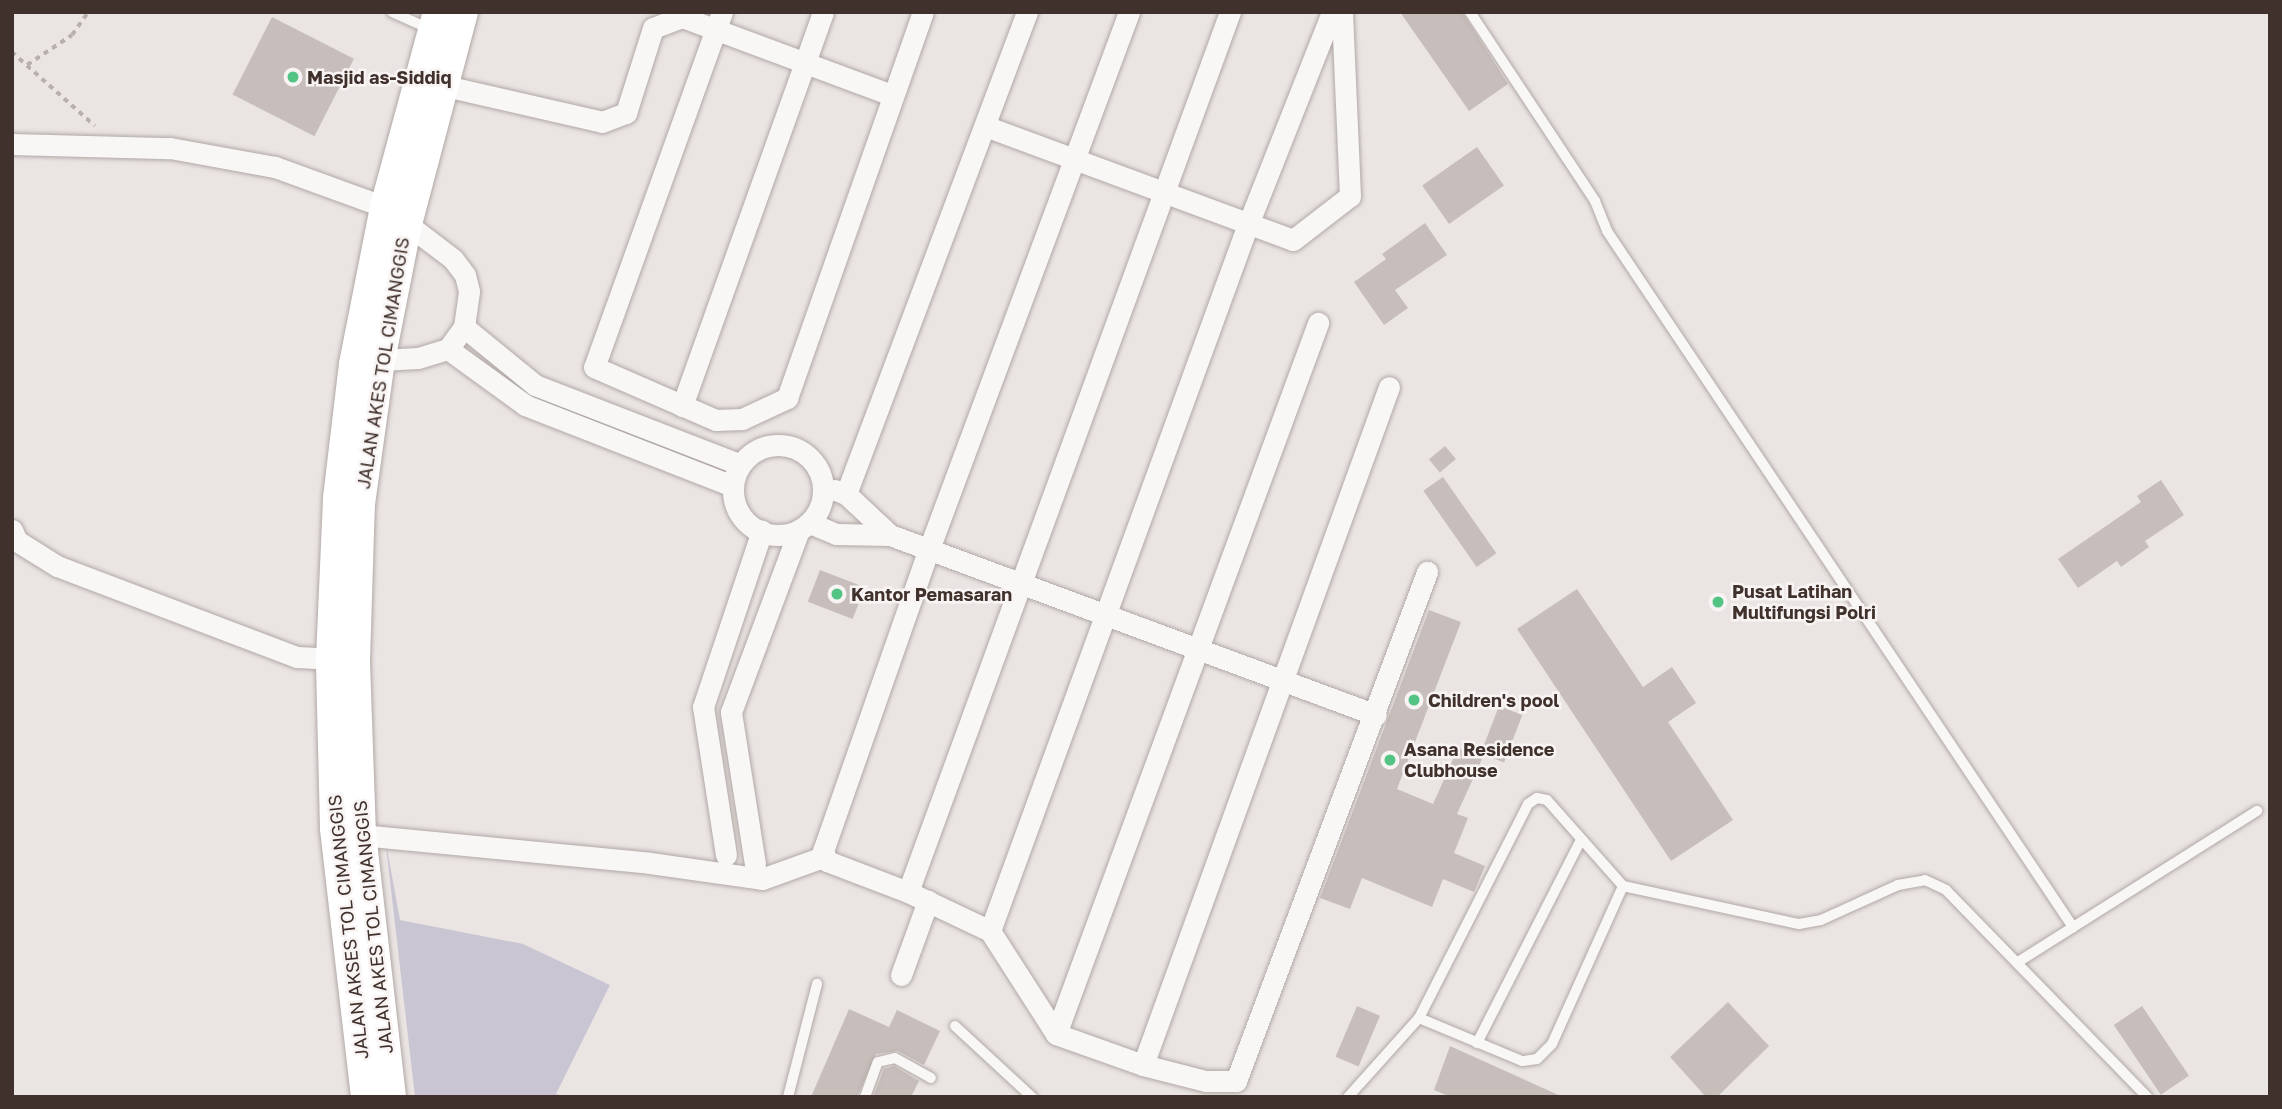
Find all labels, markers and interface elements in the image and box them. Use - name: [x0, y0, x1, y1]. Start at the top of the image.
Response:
- place label: Masjid as-Siddiq: [307, 66, 451, 88]
- marker: Masjid as-Siddiq: [285, 69, 301, 85]
- street label: JALAN AKES TOL CIMANGGIS: [352, 236, 414, 490]
- place label: Pusat Latihan Multifungsi Polri: [1732, 581, 1876, 624]
- place label: Kantor Pemasaran: [851, 583, 1012, 605]
- marker: Kantor Pemasaran: [829, 586, 845, 602]
- marker: Pusat Latihan Multifungsi Polri: [1710, 594, 1726, 610]
- place label: Children's pool: [1428, 689, 1559, 711]
- marker: Children's pool: [1406, 692, 1422, 708]
- place label: Asana Residence Clubhouse: [1404, 739, 1554, 782]
- marker: Asana Residence Clubhouse: [1382, 752, 1398, 768]
- street label: JALAN AKSES TOL CIMANGGIS: [323, 794, 373, 1060]
- street label: JALAN AKES TOL CIMANGGIS: [349, 799, 397, 1055]

